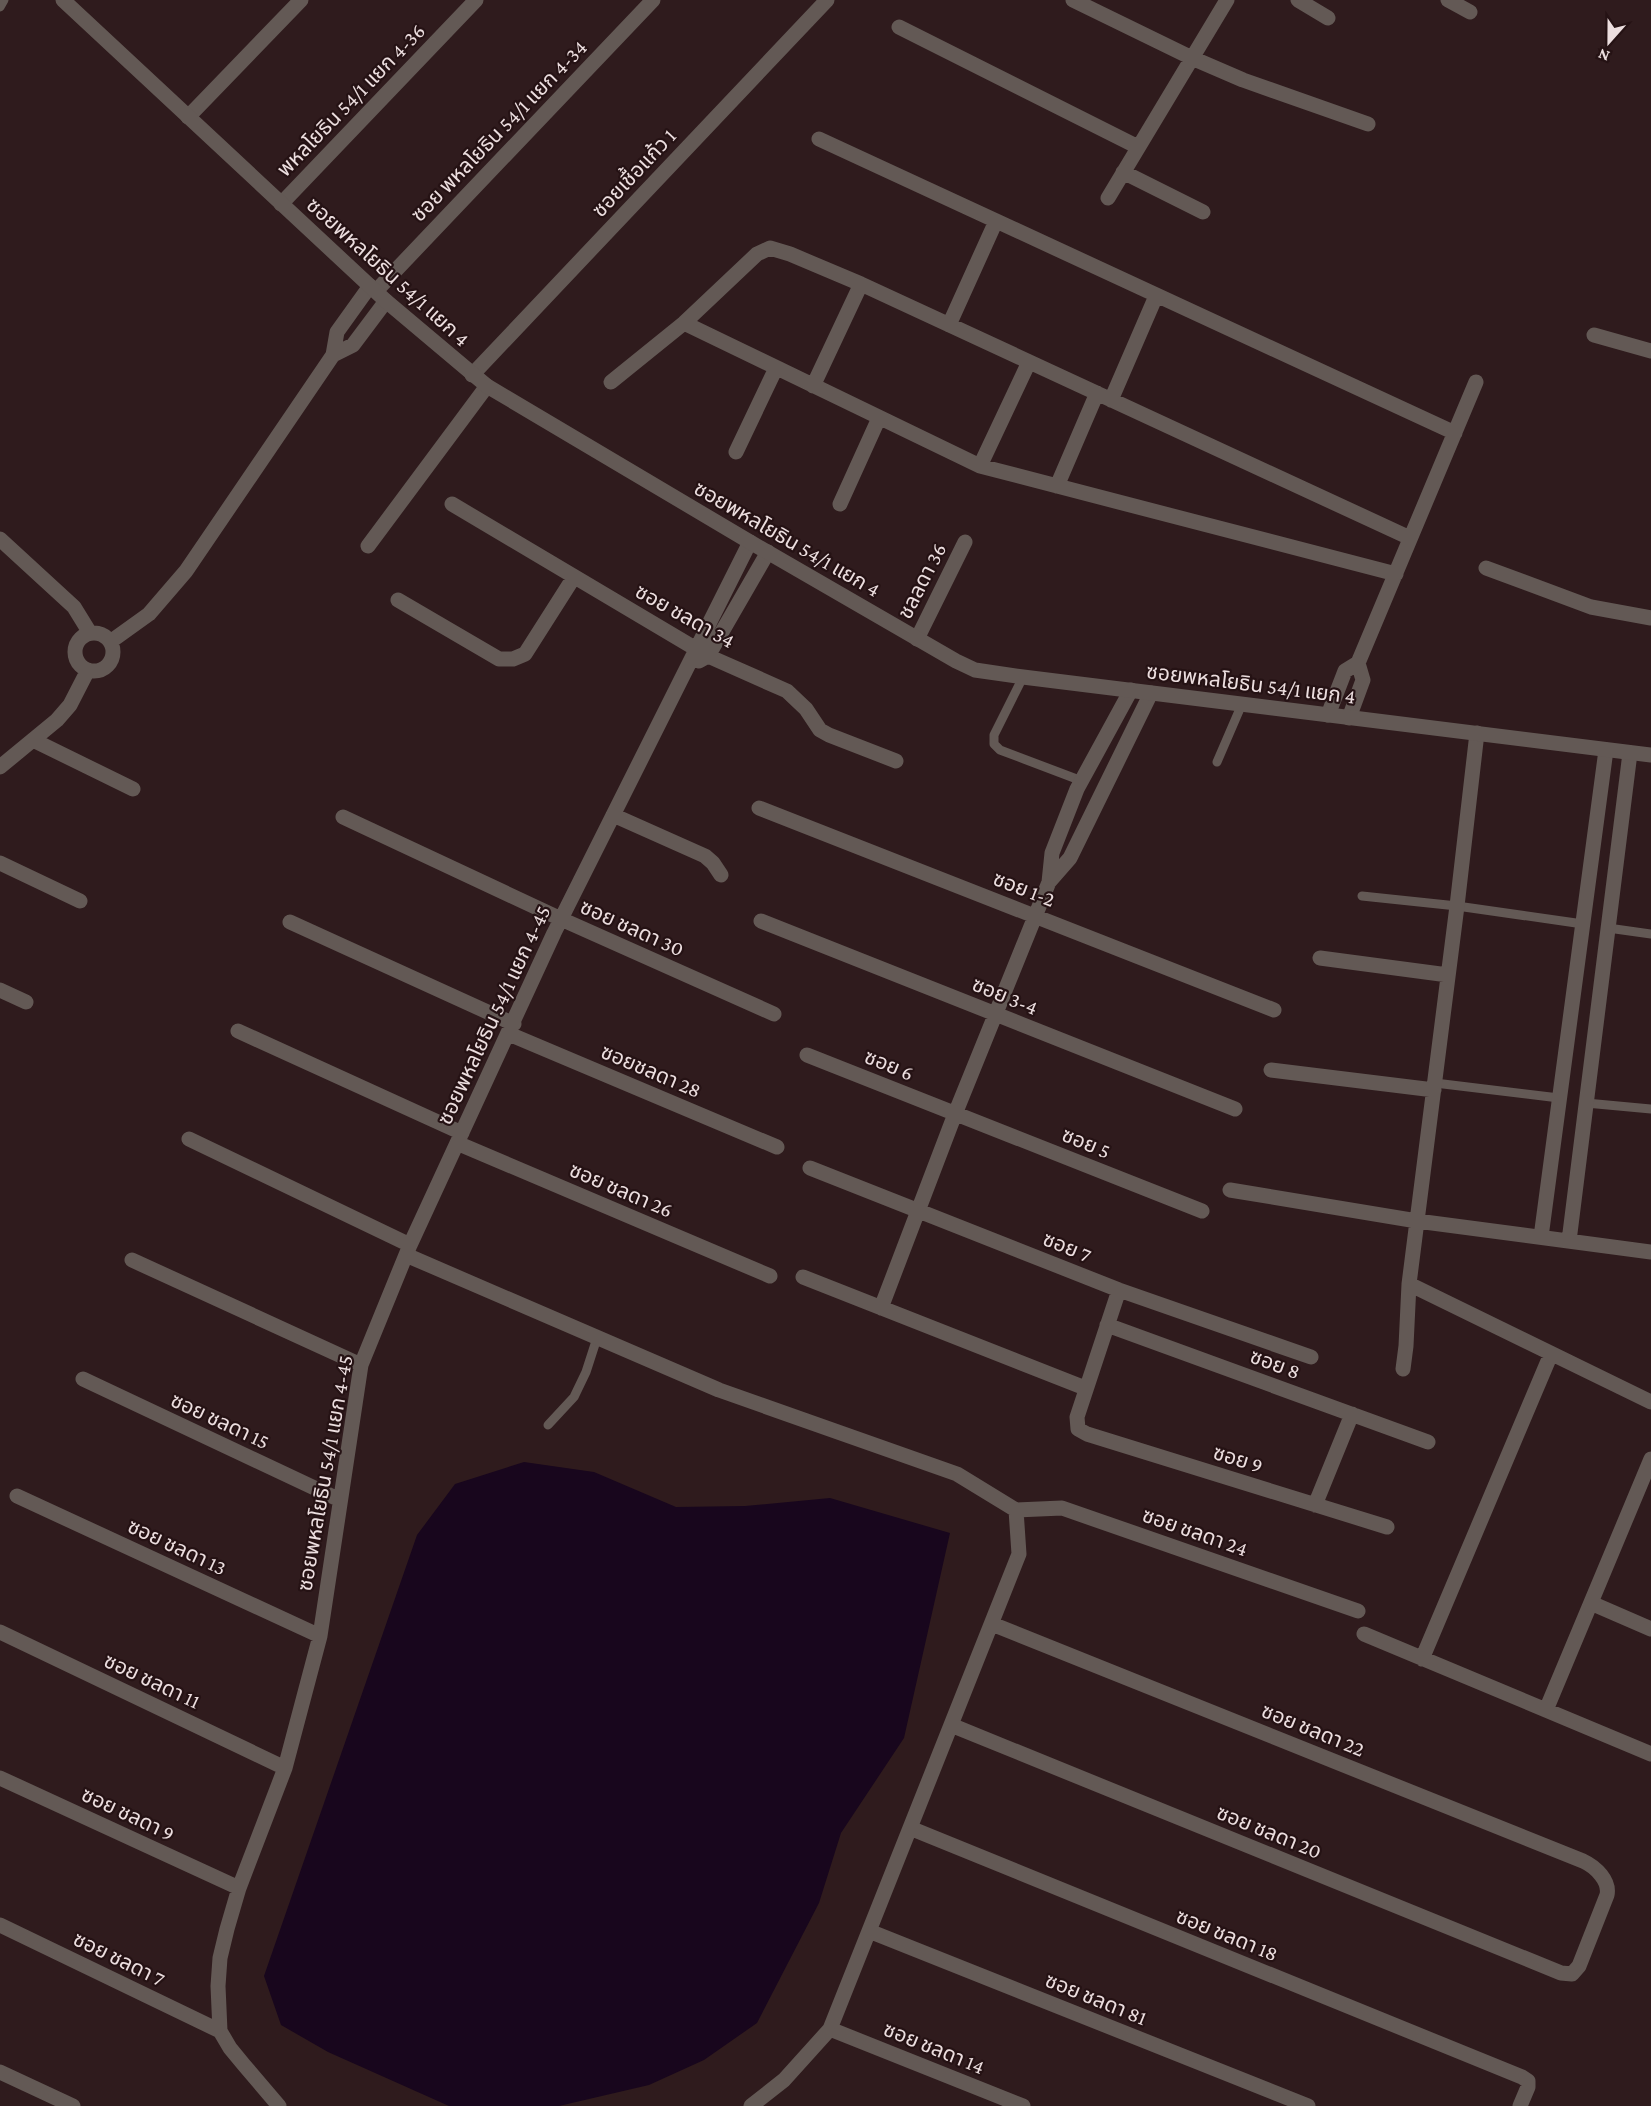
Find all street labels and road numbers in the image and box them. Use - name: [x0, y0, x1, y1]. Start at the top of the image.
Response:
- street label: พหลโยธิน 54/1 แยก 4-36: [272, 19, 430, 181]
- street label: ซอย พหลโยธิน 54/1 แยก 4-34: [406, 35, 592, 227]
- street label: ซอยเชื้อแก้ว 1: [585, 122, 681, 222]
- street label: ซอยพหลโยธิน 54/1 แยก 4: [302, 193, 474, 351]
- street label: ซอยพหลโยธิน 54/1 แยก 4: [690, 476, 884, 602]
- street label: ชลลดา 36: [893, 539, 951, 623]
- street label: ซอย ชลดา 34: [631, 579, 739, 653]
- street label: ซอยพหลโยธิน 54/1 แยก 4: [1145, 659, 1357, 709]
- street label: ซอย 1-2: [990, 866, 1058, 912]
- street label: ซอย ชลดา 30: [576, 894, 688, 962]
- street label: ซอยพหลโยธิน 54/1 แยก 4-45: [433, 902, 555, 1128]
- street label: ซอย 3-4: [969, 972, 1041, 1020]
- street label: ซอยชลดา 28: [597, 1039, 705, 1103]
- street label: ซอย 6: [861, 1044, 917, 1086]
- street label: ซอย 5: [1058, 1122, 1114, 1164]
- street label: ซอย ชลดา 26: [566, 1158, 676, 1222]
- street label: ซอย 7: [1039, 1227, 1095, 1268]
- street label: ซอย 8: [1247, 1344, 1303, 1384]
- street label: ซอยพหลโยธิน 54/1 แยก 4-45: [292, 1353, 358, 1593]
- street label: ซอย ชลดา 15: [167, 1388, 273, 1454]
- street label: ซอย 9: [1210, 1440, 1266, 1478]
- street label: ซอย ชลดา 24: [1139, 1503, 1251, 1561]
- street label: ซอย ชลดา 13: [124, 1514, 230, 1580]
- street label: ซอย ชลดา 11: [100, 1648, 204, 1714]
- street label: ซอย ชลดา 22: [1258, 1698, 1368, 1762]
- street label: ซอย ชลดา 9: [78, 1782, 178, 1846]
- street label: ซอย ชลดา 20: [1213, 1800, 1325, 1864]
- street label: ซอย ชลดา 18: [1173, 1904, 1281, 1966]
- street label: ซอย ชลดา 7: [69, 1927, 169, 1992]
- street label: ซอย ชลดา 81: [1042, 1968, 1150, 2030]
- street label: ซอย ชลดา 14: [880, 2017, 988, 2079]

